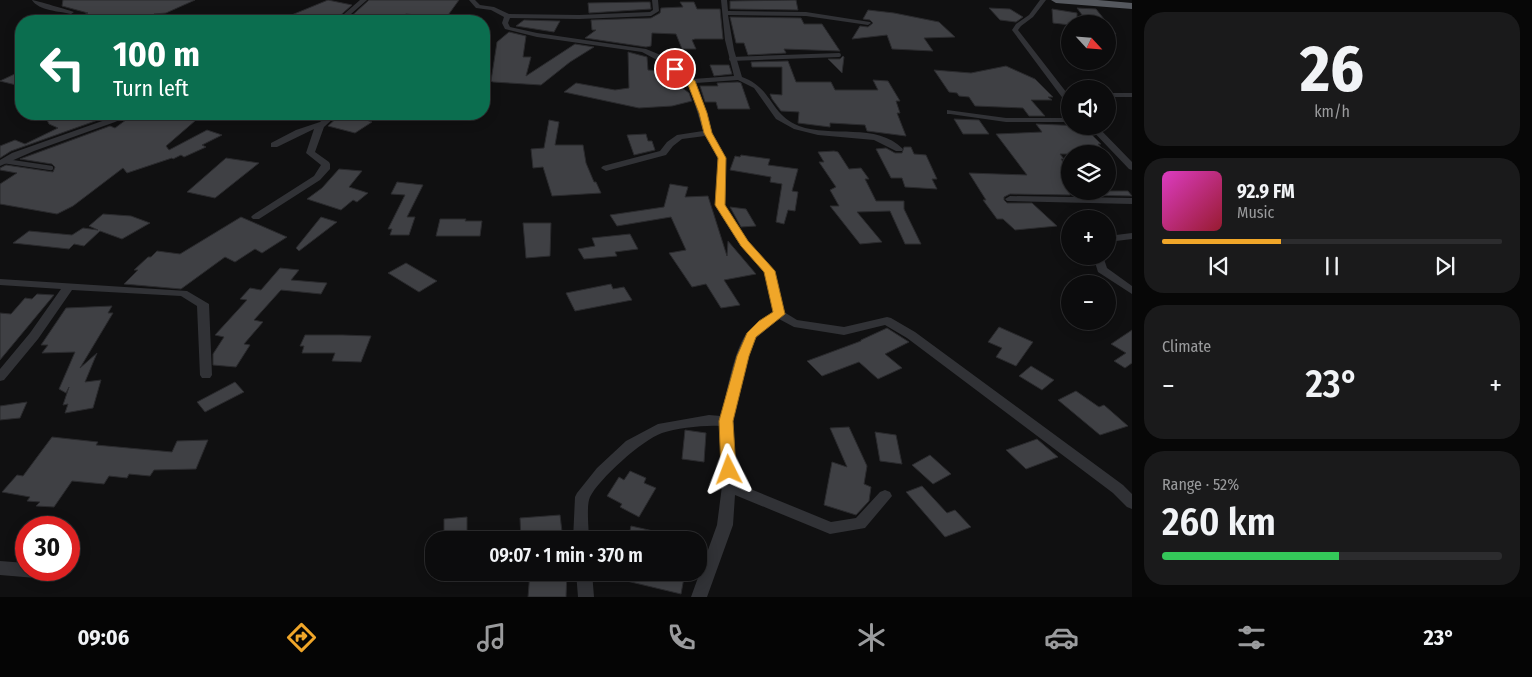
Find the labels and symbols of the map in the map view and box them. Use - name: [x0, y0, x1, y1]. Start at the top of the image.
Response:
- north arrow: [1061, 15, 1116, 70]
- pin: [654, 48, 696, 90]
- position arrow: [702, 443, 754, 495]
- speed limit sign: 30: [15, 516, 80, 581]

